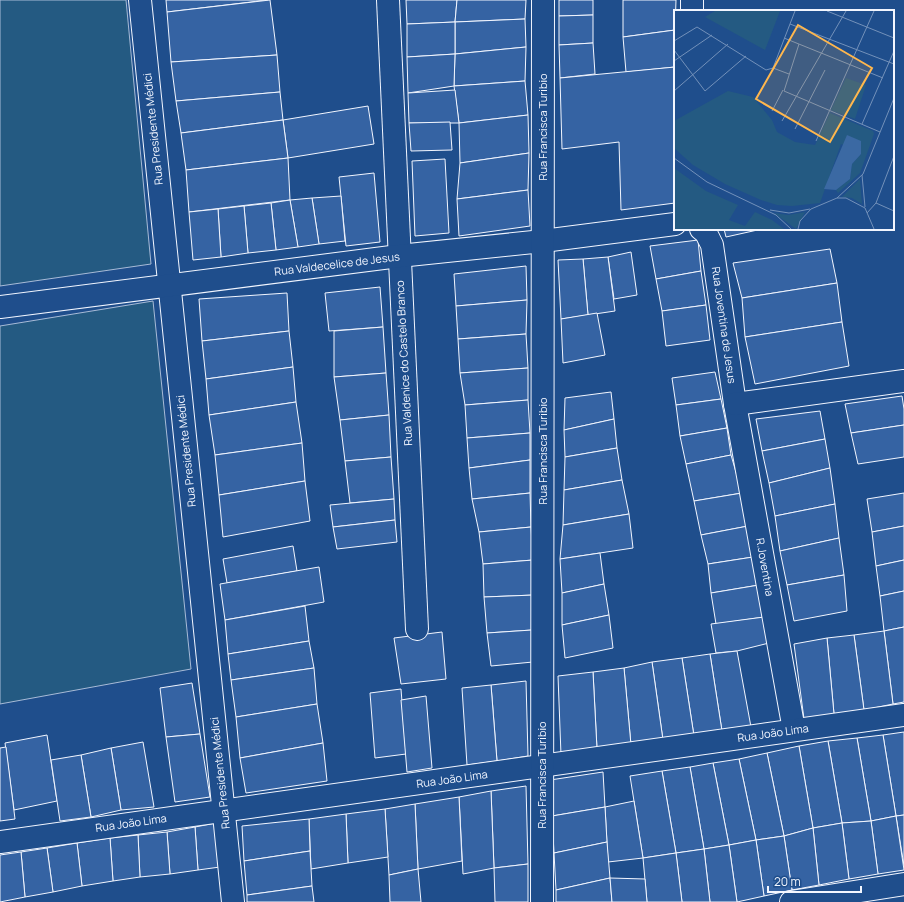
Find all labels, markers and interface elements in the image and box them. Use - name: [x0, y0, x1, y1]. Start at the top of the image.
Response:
- inset map: [674, 10, 894, 230]
- street label: Rua Presidente Médici: [139, 72, 166, 186]
- street label: Rua Francisca Turibio: [535, 73, 550, 180]
- street label: Rua Valdecelice de Jesus: [273, 248, 401, 279]
- street label: Rua Joventina de Jesus: [709, 265, 740, 385]
- street label: Rua Valdenice do Castelo Branco: [392, 280, 415, 446]
- street label: Rua Presidente Médici: [172, 394, 199, 508]
- street label: Rua Francisca Turibio: [535, 397, 550, 504]
- street label: R.Joventina: [753, 537, 778, 597]
- street label: Rua Presidente Médici: [206, 716, 233, 830]
- street label: Rua João Lima: [736, 720, 810, 745]
- street label: Rua Francisca Turibio: [534, 721, 549, 828]
- street label: Rua João Lima: [415, 766, 489, 791]
- street label: Rua João Lima: [94, 810, 168, 835]
- scale bar: [768, 868, 861, 894]
- text: 20 m: [774, 873, 801, 890]

